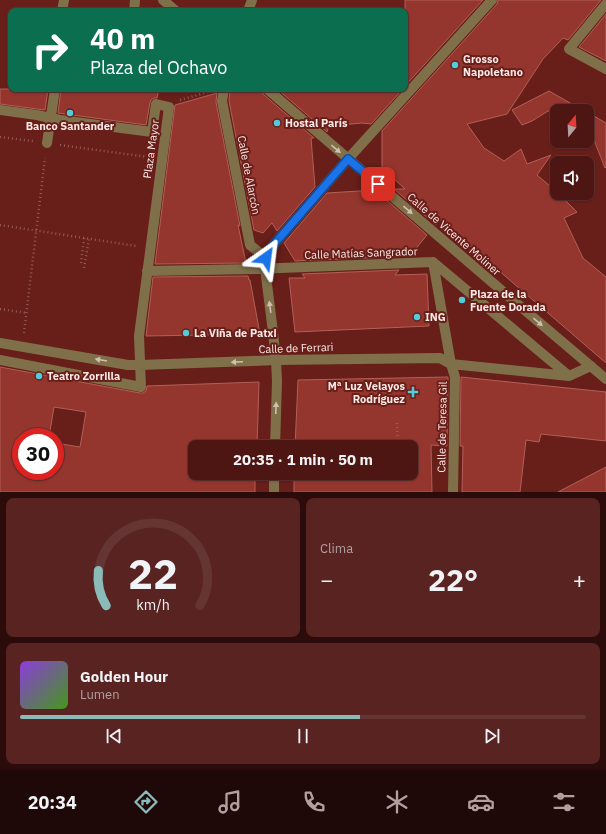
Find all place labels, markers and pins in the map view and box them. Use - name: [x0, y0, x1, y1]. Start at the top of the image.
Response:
- place label: Grosso Napoletano: [463, 52, 523, 79]
- marker: Grosso Napoletano: [450, 60, 460, 70]
- marker: Banco Santander: [65, 108, 75, 118]
- place label: Hostal París: [285, 116, 348, 130]
- marker: Hostal París: [272, 118, 282, 128]
- place label: Banco Santander: [26, 119, 115, 133]
- pin: [361, 167, 395, 201]
- place label: Plaza de la Fuente Dorada: [470, 287, 546, 314]
- marker: Plaza de la Fuente Dorada: [457, 295, 467, 305]
- place label: ING: [425, 310, 446, 324]
- marker: ING: [412, 312, 422, 322]
- place label: La Viña de Patxi: [194, 326, 277, 340]
- marker: La Viña de Patxi: [181, 328, 191, 338]
- place label: Teatro Zorrilla: [47, 369, 120, 383]
- marker: Teatro Zorrilla: [34, 371, 44, 381]
- place label: Mª Luz Velayos Rodríguez: [328, 379, 405, 406]
- marker: Mª Luz Velayos Rodríguez: [408, 387, 418, 397]

